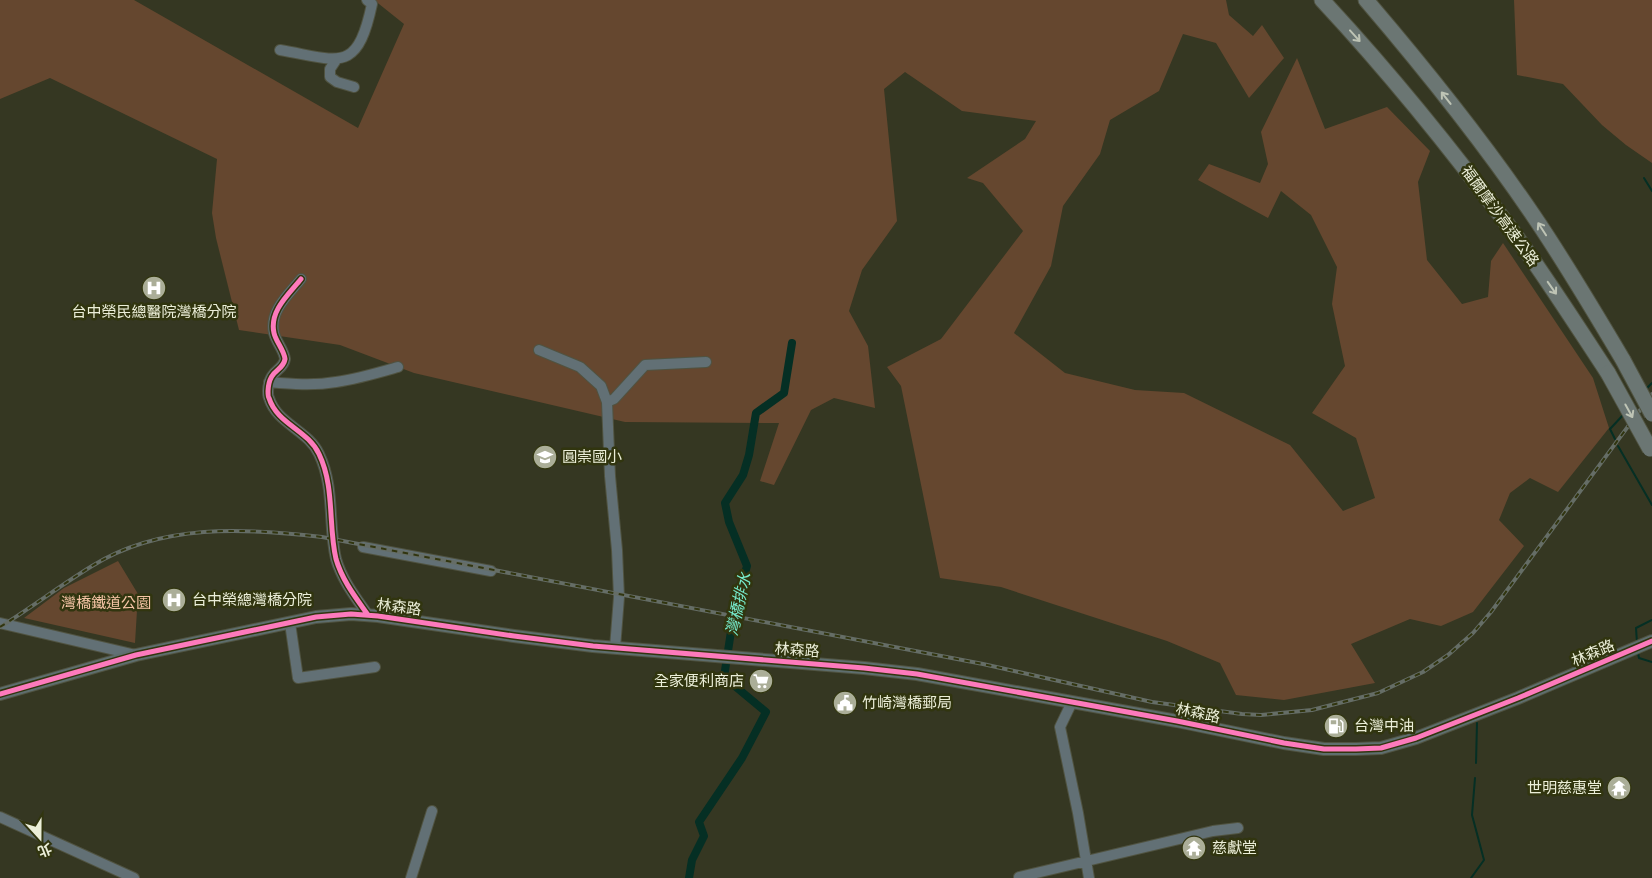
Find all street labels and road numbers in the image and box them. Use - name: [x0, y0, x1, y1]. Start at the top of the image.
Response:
- street label: 福爾摩沙高速公路: [1457, 162, 1543, 270]
- street label: 林森路: [376, 594, 423, 619]
- street label: 林森路: [1568, 635, 1617, 670]
- street label: 林森路: [774, 638, 820, 661]
- street label: 林森路: [1174, 699, 1222, 726]

